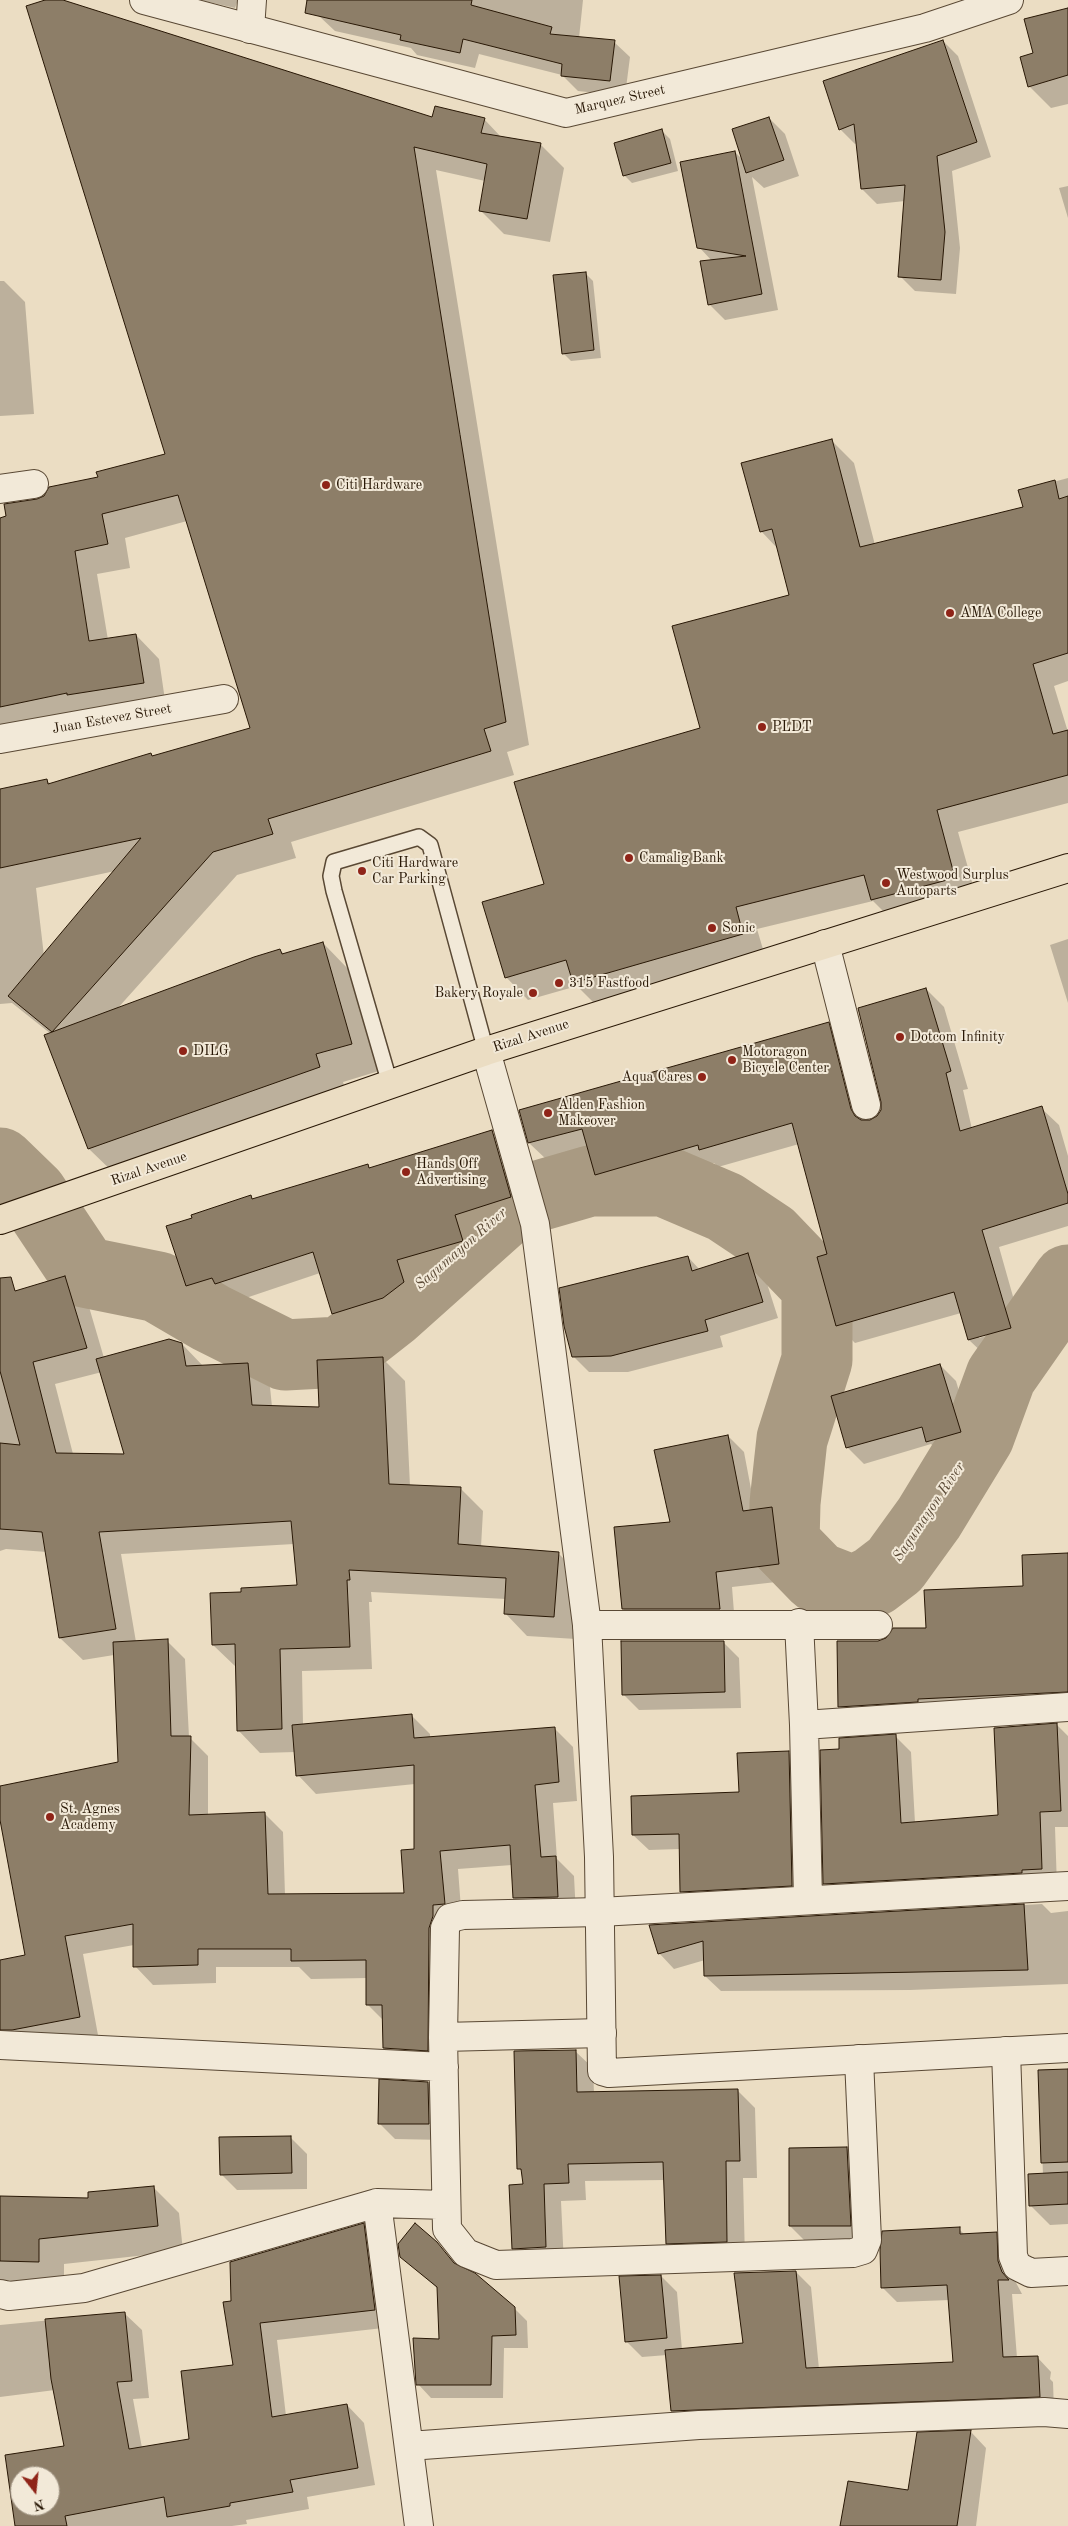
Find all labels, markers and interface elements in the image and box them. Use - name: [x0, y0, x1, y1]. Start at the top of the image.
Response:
- street label: Marquez Street: [573, 81, 667, 119]
- place label: Citi Hardware: [336, 477, 422, 493]
- marker: Citi Hardware: [320, 479, 332, 491]
- place label: AMA College: [960, 605, 1041, 621]
- marker: AMA College: [944, 607, 956, 619]
- street label: Juan Estevez Street: [51, 700, 173, 738]
- place label: PLDT: [772, 719, 812, 735]
- marker: PLDT: [756, 721, 768, 733]
- place label: Camalig Bank: [639, 850, 724, 866]
- marker: Camalig Bank: [623, 852, 635, 864]
- place label: Citi Hardware Car Parking: [372, 855, 458, 888]
- marker: Citi Hardware Car Parking: [356, 865, 368, 877]
- place label: Westwood Surplus Autoparts: [896, 867, 1009, 900]
- marker: Westwood Surplus Autoparts: [880, 877, 892, 889]
- place label: Sonic: [722, 920, 755, 936]
- marker: Sonic: [706, 922, 718, 934]
- place label: 315 Fastfood: [569, 975, 650, 991]
- marker: 315 Fastfood: [553, 977, 565, 989]
- place label: Bakery Royale: [435, 985, 523, 1001]
- marker: Bakery Royale: [527, 987, 539, 999]
- street label: Rizal Avenue: [491, 1016, 571, 1056]
- place label: Dotcom Infinity: [910, 1029, 1005, 1045]
- marker: Dotcom Infinity: [894, 1031, 906, 1043]
- place label: DILG: [193, 1043, 229, 1059]
- place label: Motoragon Bicycle Center: [742, 1044, 829, 1076]
- marker: DILG: [177, 1045, 189, 1057]
- marker: Motoragon Bicycle Center: [726, 1054, 738, 1066]
- place label: Aqua Cares: [621, 1069, 692, 1085]
- marker: Aqua Cares: [696, 1071, 708, 1083]
- place label: Alden Fashion Makeover: [558, 1097, 645, 1130]
- marker: Alden Fashion Makeover: [542, 1107, 554, 1119]
- street label: Rizal Avenue: [109, 1148, 189, 1190]
- place label: Hands Off Advertising: [416, 1156, 487, 1188]
- marker: Hands Off Advertising: [400, 1166, 412, 1178]
- water label: Sagumayon River: [411, 1204, 511, 1294]
- water label: Sagumayon River: [889, 1459, 969, 1565]
- place label: St. Agnes Academy: [60, 1801, 120, 1834]
- marker: St. Agnes Academy: [44, 1811, 56, 1823]
- north arrow: [10, 2466, 60, 2516]
- text: N: [32, 2496, 46, 2513]

